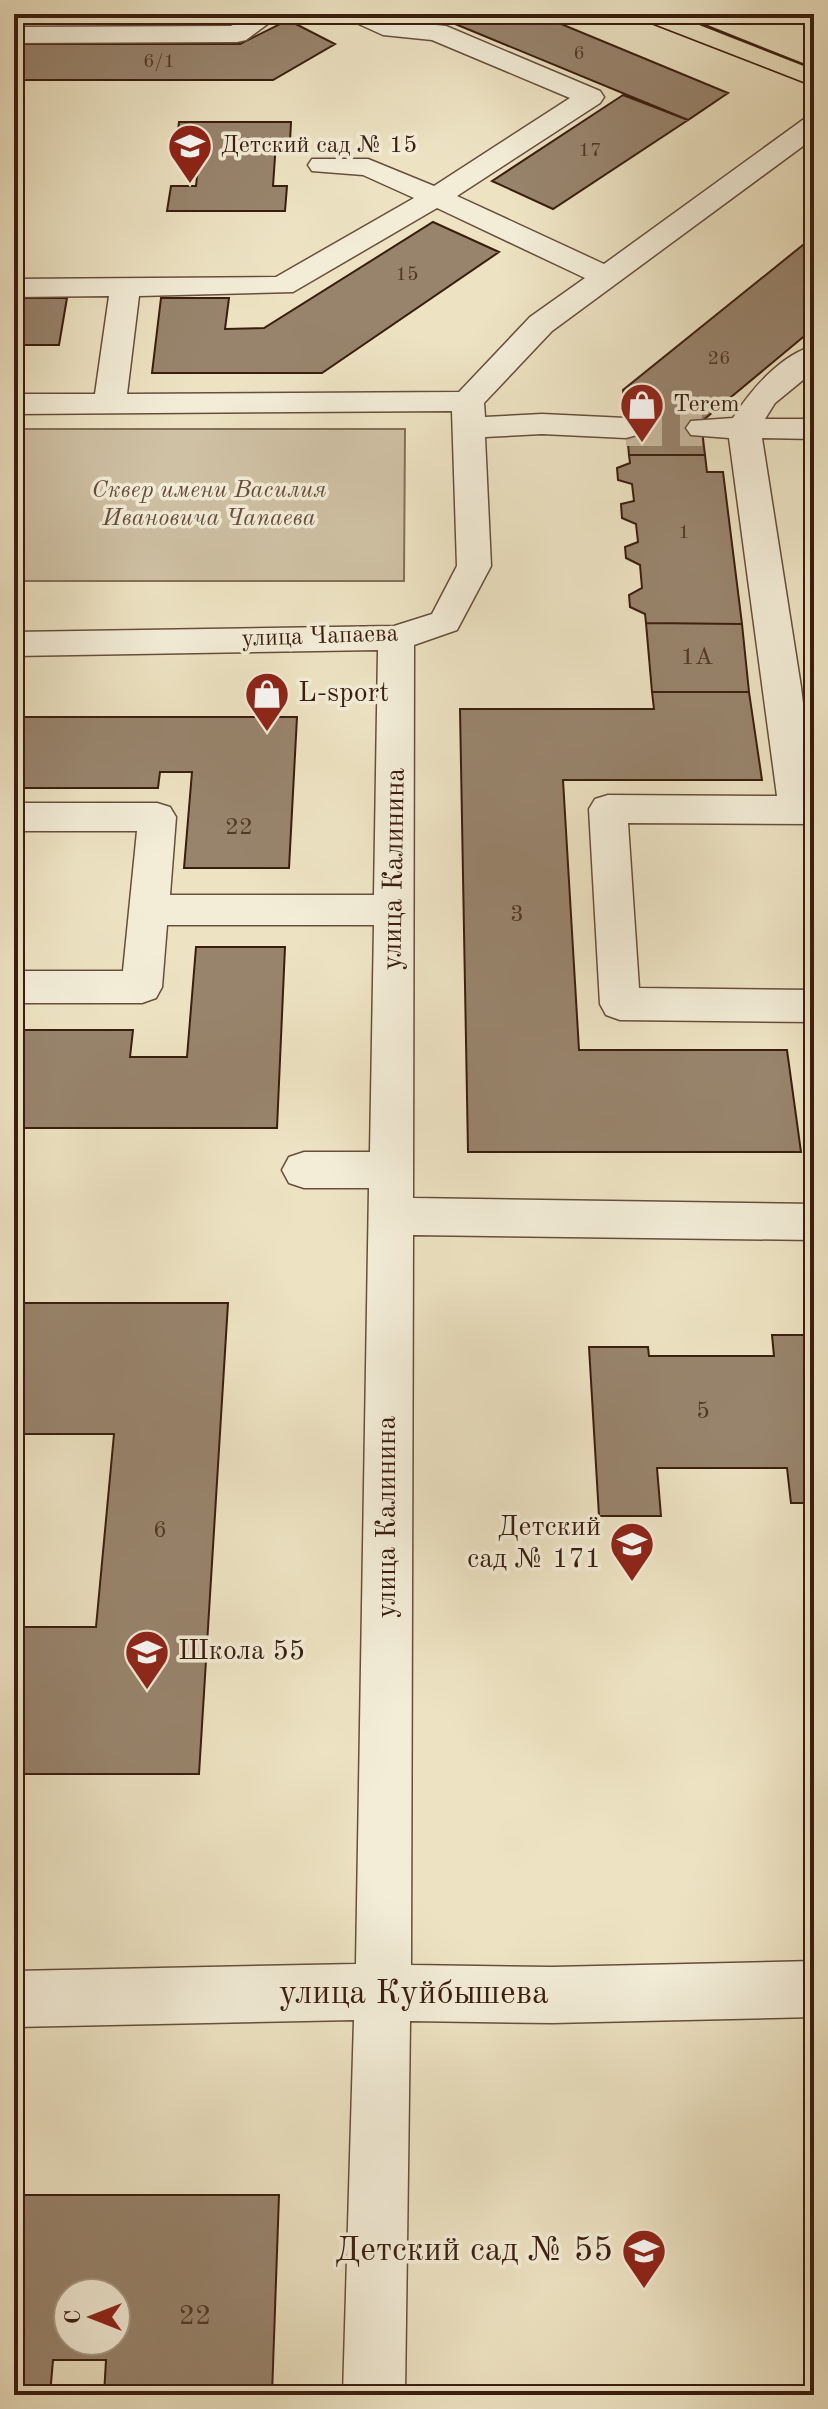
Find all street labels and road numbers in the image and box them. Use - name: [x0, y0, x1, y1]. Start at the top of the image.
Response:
- street label: улица Чапаева: [241, 622, 399, 652]
- street label: улица Калинина: [379, 767, 411, 970]
- street label: улица Калинина: [374, 1416, 402, 1618]
- street label: улица Куйбышева: [279, 1977, 549, 2011]

